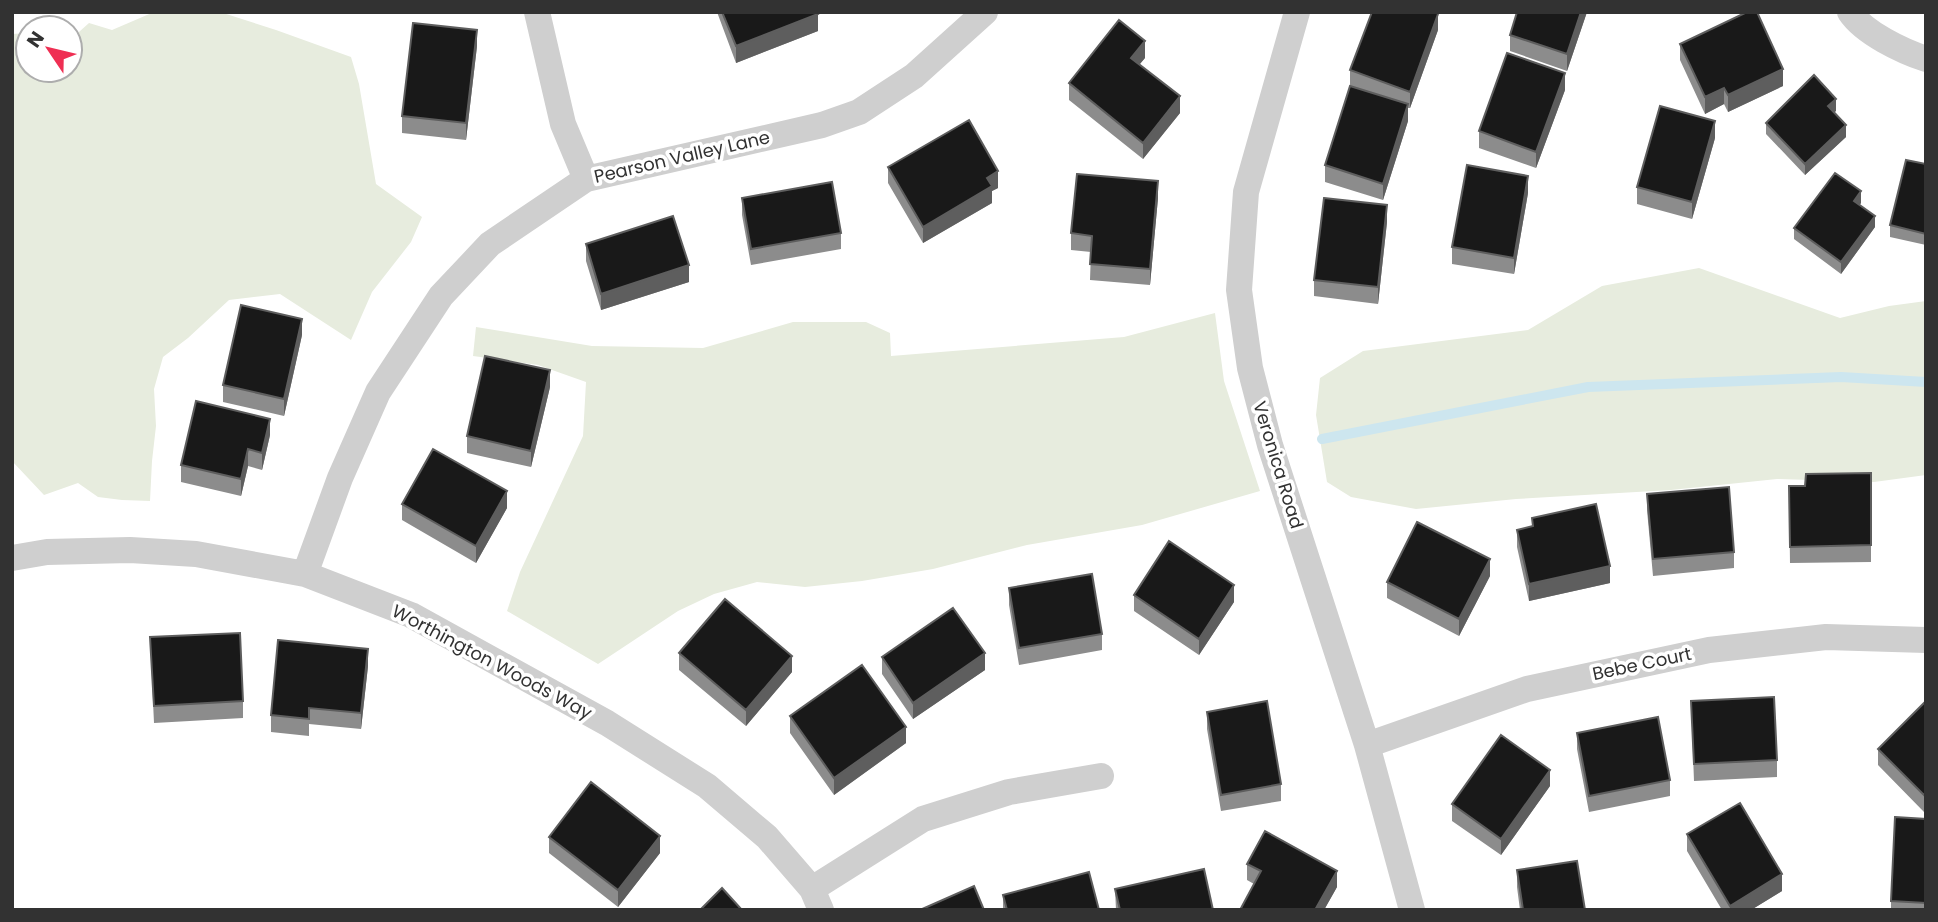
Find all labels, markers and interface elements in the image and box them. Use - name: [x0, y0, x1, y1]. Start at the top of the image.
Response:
- north arrow: [14, 14, 84, 84]
- text: N: [20, 26, 51, 53]
- street label: Pearson Valley Lane: [592, 124, 772, 189]
- street label: Veronica Road: [1247, 398, 1310, 532]
- street label: Worthington Woods Way: [388, 598, 597, 725]
- street label: Bebe Court: [1590, 641, 1694, 686]

